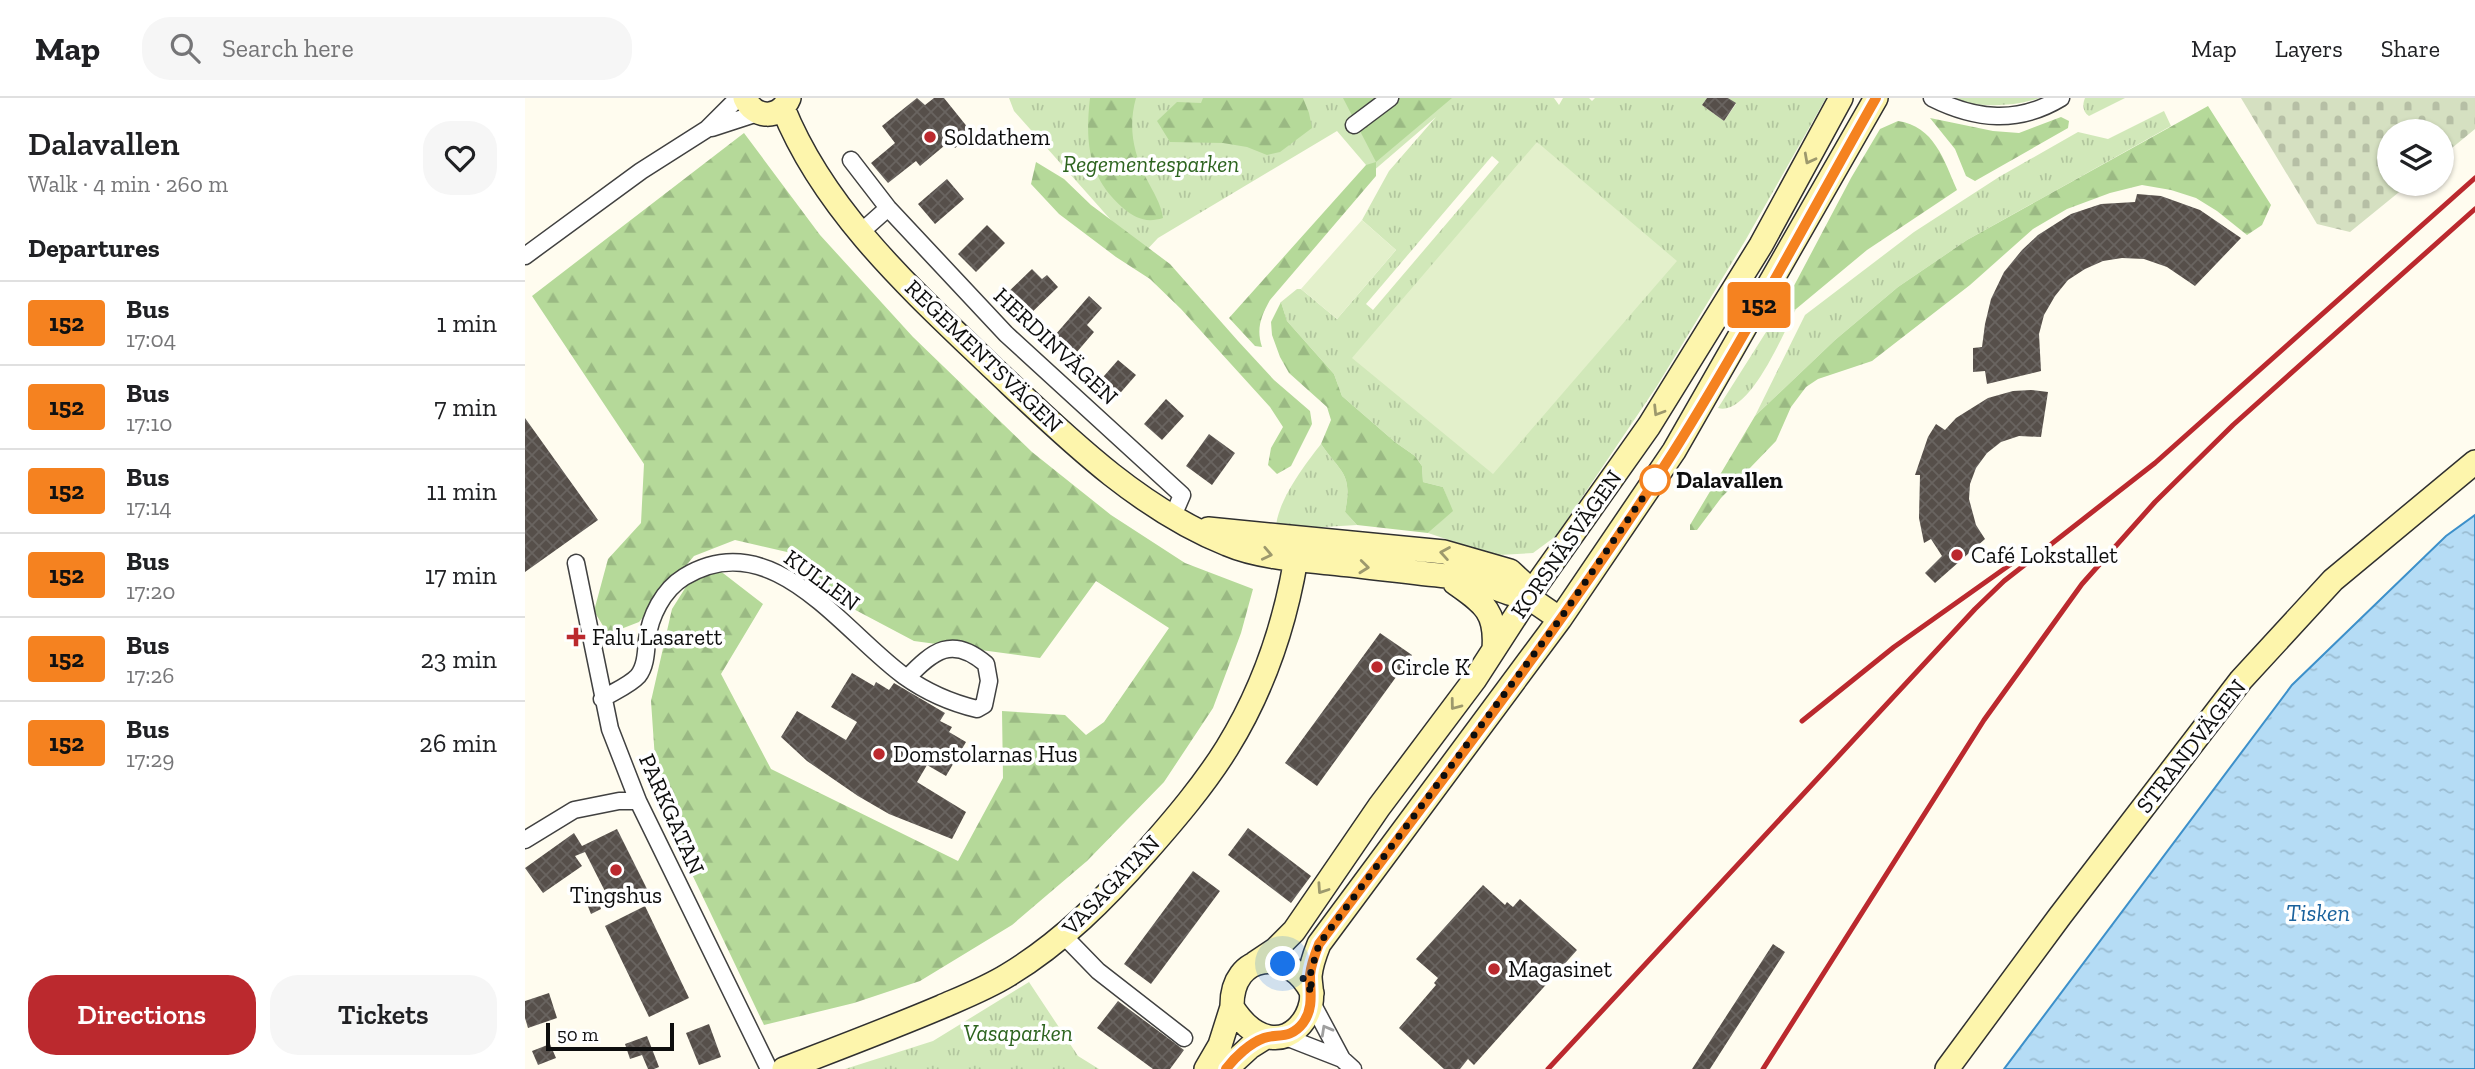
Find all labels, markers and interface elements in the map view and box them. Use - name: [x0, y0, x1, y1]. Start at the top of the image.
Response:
- search box: [142, 17, 632, 80]
- text: Map: [35, 29, 100, 68]
- icon: search: [166, 29, 204, 67]
- text: Search here: [222, 32, 354, 64]
- text: Map: [2191, 34, 2237, 63]
- text: Layers: [2275, 34, 2343, 63]
- text: Share: [2381, 34, 2440, 63]
- map controls: [2377, 119, 2454, 196]
- button: layers: [2377, 119, 2454, 196]
- button: heart: [423, 121, 497, 195]
- place label: Soldathem: [944, 123, 1050, 151]
- text: Dalavallen: [28, 124, 179, 163]
- marker: Soldathem: [922, 129, 938, 145]
- park label: Regementesparken: [1063, 150, 1239, 178]
- one-way arrow: [1804, 151, 1818, 164]
- text: Walk · 4 min · 260 m: [28, 170, 228, 198]
- text: Departures: [28, 232, 160, 264]
- street label: REGEMENTSVÄGEN: [899, 274, 1069, 438]
- street label: HERDINVÄGEN: [988, 281, 1124, 411]
- line badge: 152: [1719, 282, 1799, 328]
- text: 152: [1741, 290, 1777, 319]
- text: Bus: [126, 293, 169, 325]
- text: 1 min: [436, 307, 497, 339]
- text: 152: [49, 308, 84, 337]
- text: 17:04: [126, 325, 176, 353]
- text: Bus: [126, 377, 169, 409]
- text: 7 min: [434, 391, 497, 423]
- text: 152: [49, 392, 84, 421]
- one-way arrow: [1653, 404, 1666, 417]
- text: 17:10: [126, 409, 173, 437]
- text: Bus: [126, 461, 169, 493]
- street label: KORSNÄSVÄGEN: [1504, 464, 1628, 624]
- marker: Dalavallen: [1640, 465, 1670, 495]
- place label: Dalavallen: [1676, 466, 1783, 494]
- text: 11 min: [426, 475, 497, 507]
- text: 152: [49, 476, 84, 505]
- text: 17:14: [126, 493, 172, 521]
- place label: Café Lokstallet: [1971, 541, 2118, 569]
- street label: KULLEN: [779, 543, 865, 617]
- text: Bus: [126, 545, 169, 577]
- one-way arrow: [1261, 545, 1273, 560]
- one-way arrow: [1439, 546, 1451, 561]
- marker: Café Lokstallet: [1949, 547, 1965, 563]
- text: 17 min: [425, 559, 497, 591]
- one-way arrow: [1358, 559, 1370, 574]
- text: 152: [49, 560, 84, 589]
- text: 17:20: [126, 577, 176, 605]
- place label: Falu Lasarett: [592, 623, 723, 651]
- marker: Falu Lasarett: [566, 627, 586, 647]
- text: Bus: [126, 629, 169, 661]
- text: 23 min: [420, 643, 497, 675]
- text: 152: [49, 644, 84, 673]
- place label: Circle K: [1391, 653, 1470, 681]
- marker: Circle K: [1369, 659, 1385, 675]
- text: 17:26: [126, 661, 175, 689]
- street label: STRANDVÄGEN: [2130, 673, 2252, 819]
- one-way arrow: [1451, 697, 1464, 709]
- text: Bus: [126, 713, 169, 745]
- text: 26 min: [419, 727, 497, 759]
- text: 152: [49, 728, 84, 757]
- place label: Domstolarnas Hus: [893, 740, 1078, 768]
- text: 17:29: [126, 745, 175, 773]
- marker: Domstolarnas Hus: [871, 746, 887, 762]
- street label: PARKGATAN: [633, 749, 711, 879]
- street label: VASAGATAN: [1056, 829, 1166, 942]
- marker: Tingshus: [608, 862, 624, 878]
- place label: Tingshus: [570, 881, 662, 909]
- one-way arrow: [1318, 881, 1331, 894]
- water label: Tisken: [2286, 898, 2350, 927]
- your location: [1265, 946, 1300, 981]
- place label: Magasinet: [1508, 955, 1612, 983]
- marker: Magasinet: [1486, 961, 1502, 977]
- button: Directions: [28, 975, 256, 1055]
- button: Tickets: [270, 975, 497, 1055]
- park label: Vasaparken: [963, 1019, 1073, 1047]
- scale bar: [546, 1020, 674, 1052]
- text: 50 m: [557, 1023, 598, 1046]
- one-way arrow: [1321, 1025, 1334, 1038]

